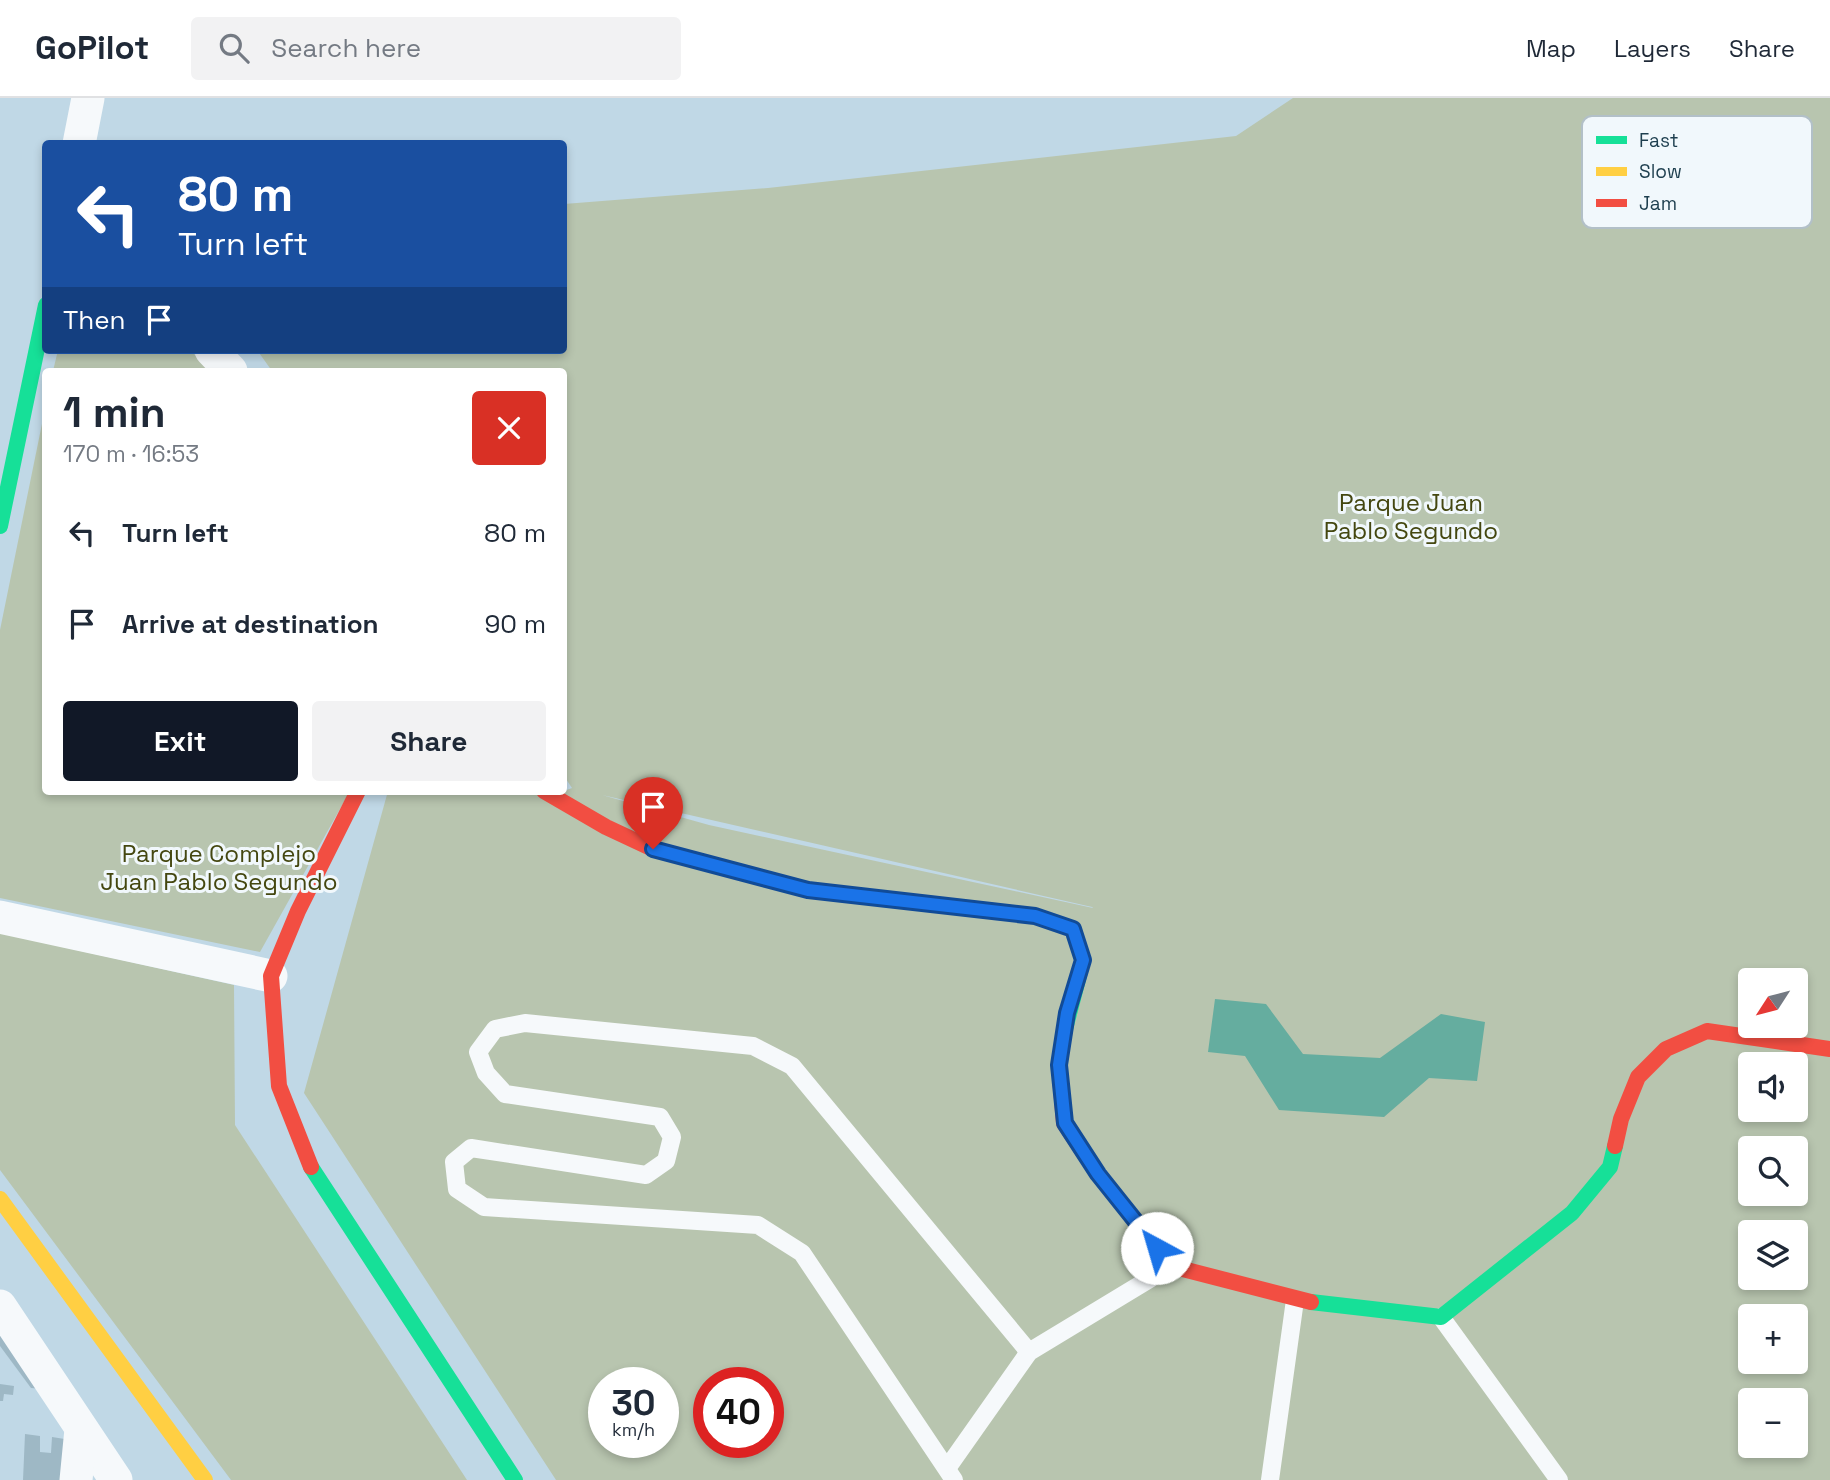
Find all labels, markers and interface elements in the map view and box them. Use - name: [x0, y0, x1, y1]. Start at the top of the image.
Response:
- search box: [191, 17, 681, 80]
- text: GoPilot: [35, 27, 149, 69]
- icon: search: [215, 29, 253, 67]
- text: Search here: [271, 31, 421, 65]
- text: Map: [1526, 33, 1576, 64]
- text: Layers: [1614, 33, 1691, 64]
- text: Share: [1729, 33, 1795, 64]
- legend: [1582, 116, 1812, 228]
- text: Fast: [1639, 128, 1679, 153]
- text: Slow: [1639, 159, 1682, 184]
- text: 80 m: [178, 163, 293, 225]
- icon: left: [63, 168, 154, 259]
- text: Jam: [1639, 191, 1677, 216]
- text: Turn left: [178, 224, 308, 264]
- icon: arrive: [140, 301, 178, 339]
- text: Then: [63, 303, 126, 337]
- text: 1 min: [63, 386, 166, 439]
- button: close: [472, 391, 546, 465]
- text: 170 m · 16:53: [63, 439, 199, 469]
- park label: Parque Juan Pablo Segundo: [1324, 487, 1498, 546]
- icon: left: [63, 514, 101, 552]
- text: Turn left: [122, 516, 229, 550]
- text: 80 m: [484, 516, 546, 550]
- icon: arrive: [63, 605, 101, 643]
- text: Arrive at destination: [122, 607, 379, 641]
- text: 90 m: [484, 607, 546, 641]
- button: Exit: [63, 701, 298, 781]
- button: Share: [312, 701, 546, 781]
- pin: [623, 777, 683, 849]
- icon: arrive: [634, 788, 672, 826]
- park label: Parque Complejo Juan Pablo Segundo: [100, 838, 338, 897]
- north arrow: [1738, 968, 1808, 1038]
- map controls: [1738, 968, 1808, 1458]
- button: sound: [1738, 1052, 1808, 1122]
- button: search: [1738, 1136, 1808, 1206]
- position arrow: [1120, 1211, 1194, 1285]
- button: layers: [1738, 1220, 1808, 1290]
- button: +: [1738, 1304, 1808, 1374]
- speed limit sign: 40: [693, 1367, 784, 1458]
- text: 30: [612, 1381, 655, 1425]
- button: −: [1738, 1388, 1808, 1458]
- text: km/h: [612, 1418, 655, 1441]

